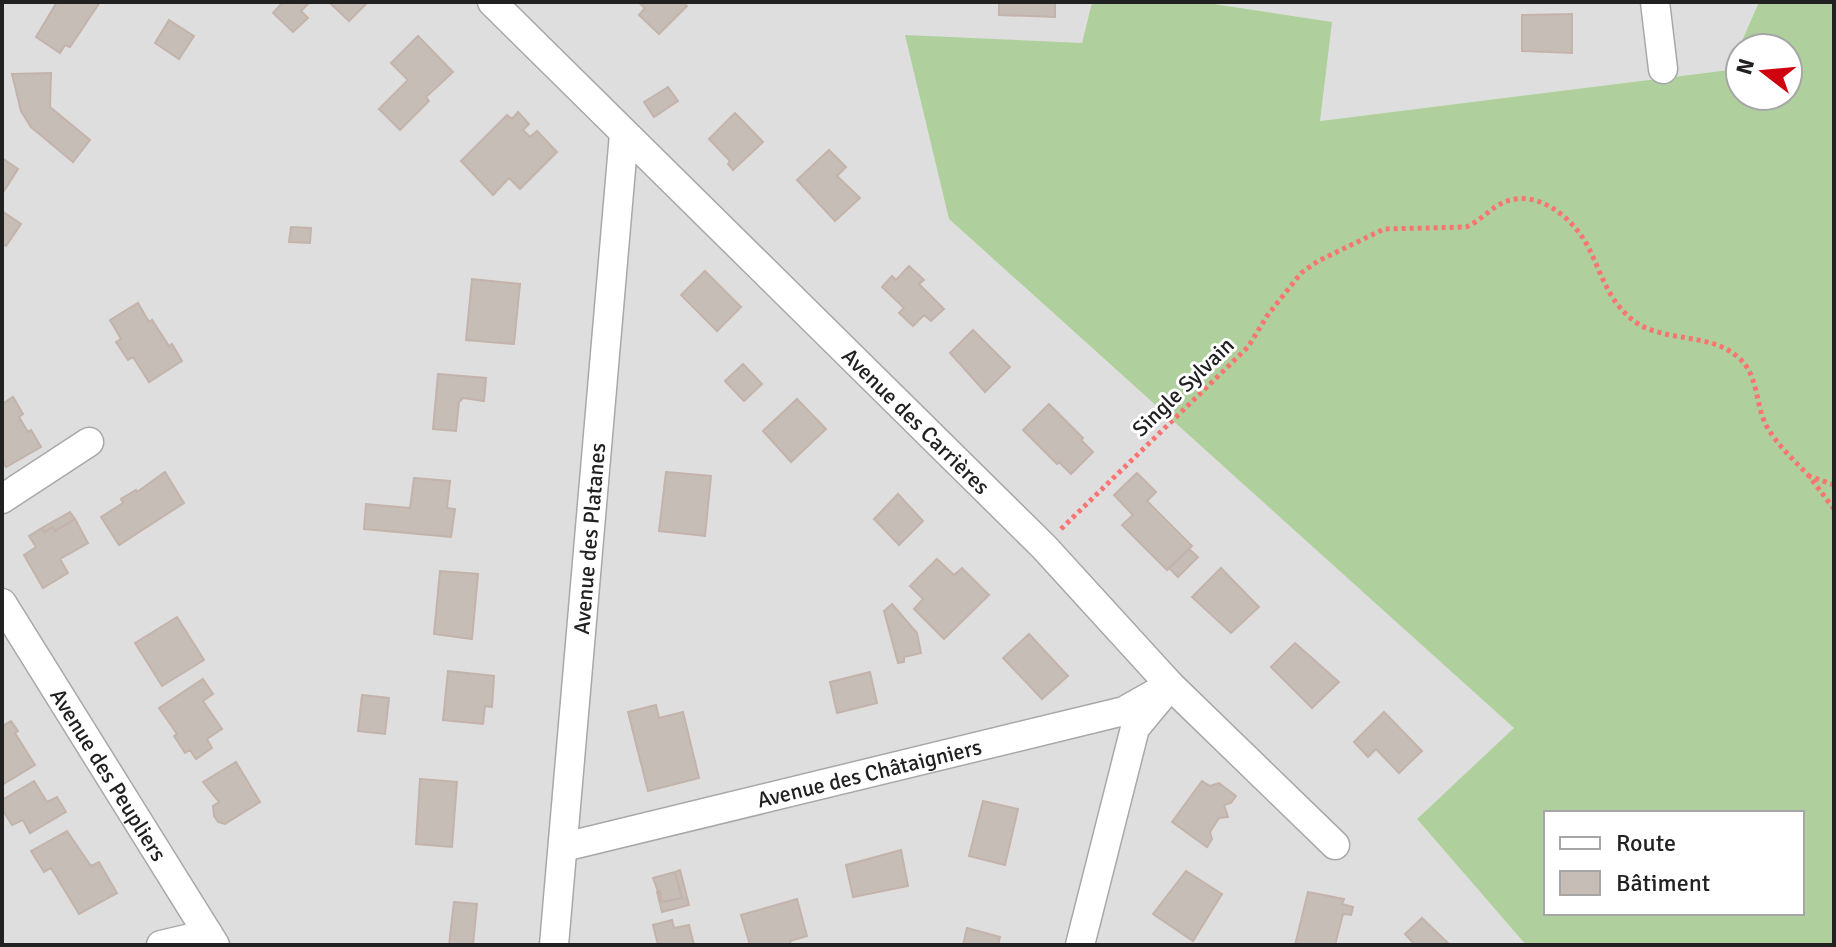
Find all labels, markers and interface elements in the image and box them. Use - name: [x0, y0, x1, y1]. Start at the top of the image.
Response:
- north arrow: [1724, 32, 1804, 112]
- text: N: [1730, 56, 1760, 78]
- street label: Single Sylvain: [1126, 332, 1240, 442]
- street label: Avenue des Carrières: [837, 342, 996, 500]
- street label: Avenue des Platanes: [567, 442, 611, 635]
- street label: Avenue des Peupliers: [45, 683, 173, 866]
- street label: Avenue des Châtaigniers: [754, 733, 984, 813]
- legend: [1544, 811, 1804, 915]
- text: Route: [1616, 828, 1676, 858]
- text: Bâtiment: [1616, 868, 1710, 898]

